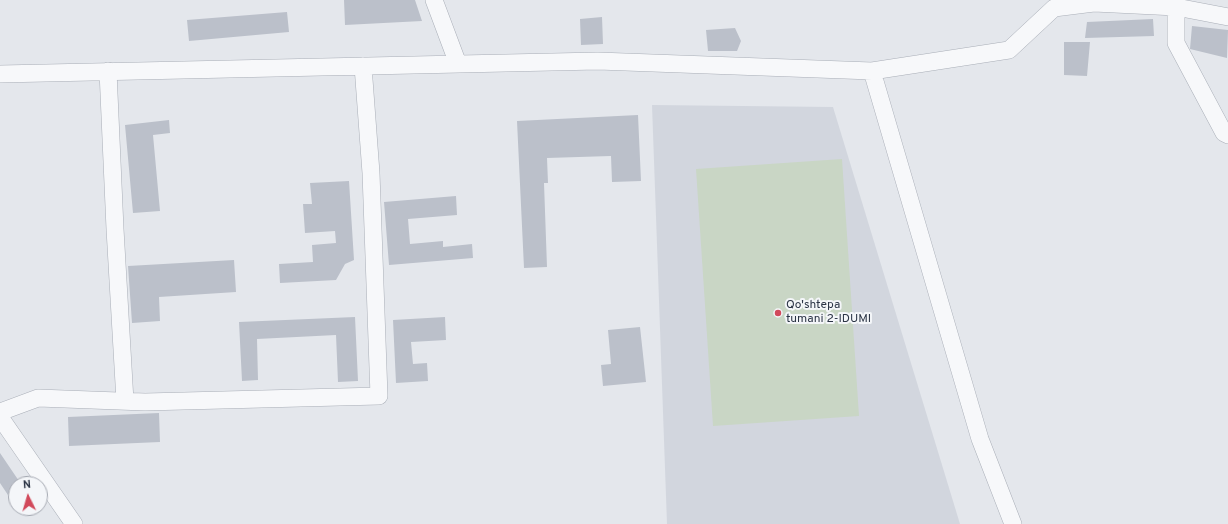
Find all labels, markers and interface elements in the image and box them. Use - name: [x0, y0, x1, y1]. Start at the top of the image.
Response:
- place label: Qo'shtepa tumani 2-IDUMI: [786, 299, 871, 327]
- marker: Qo'shtepa tumani 2-IDUMI: [773, 308, 783, 318]
- north arrow: [8, 476, 48, 516]
- text: N: [22, 478, 32, 492]

